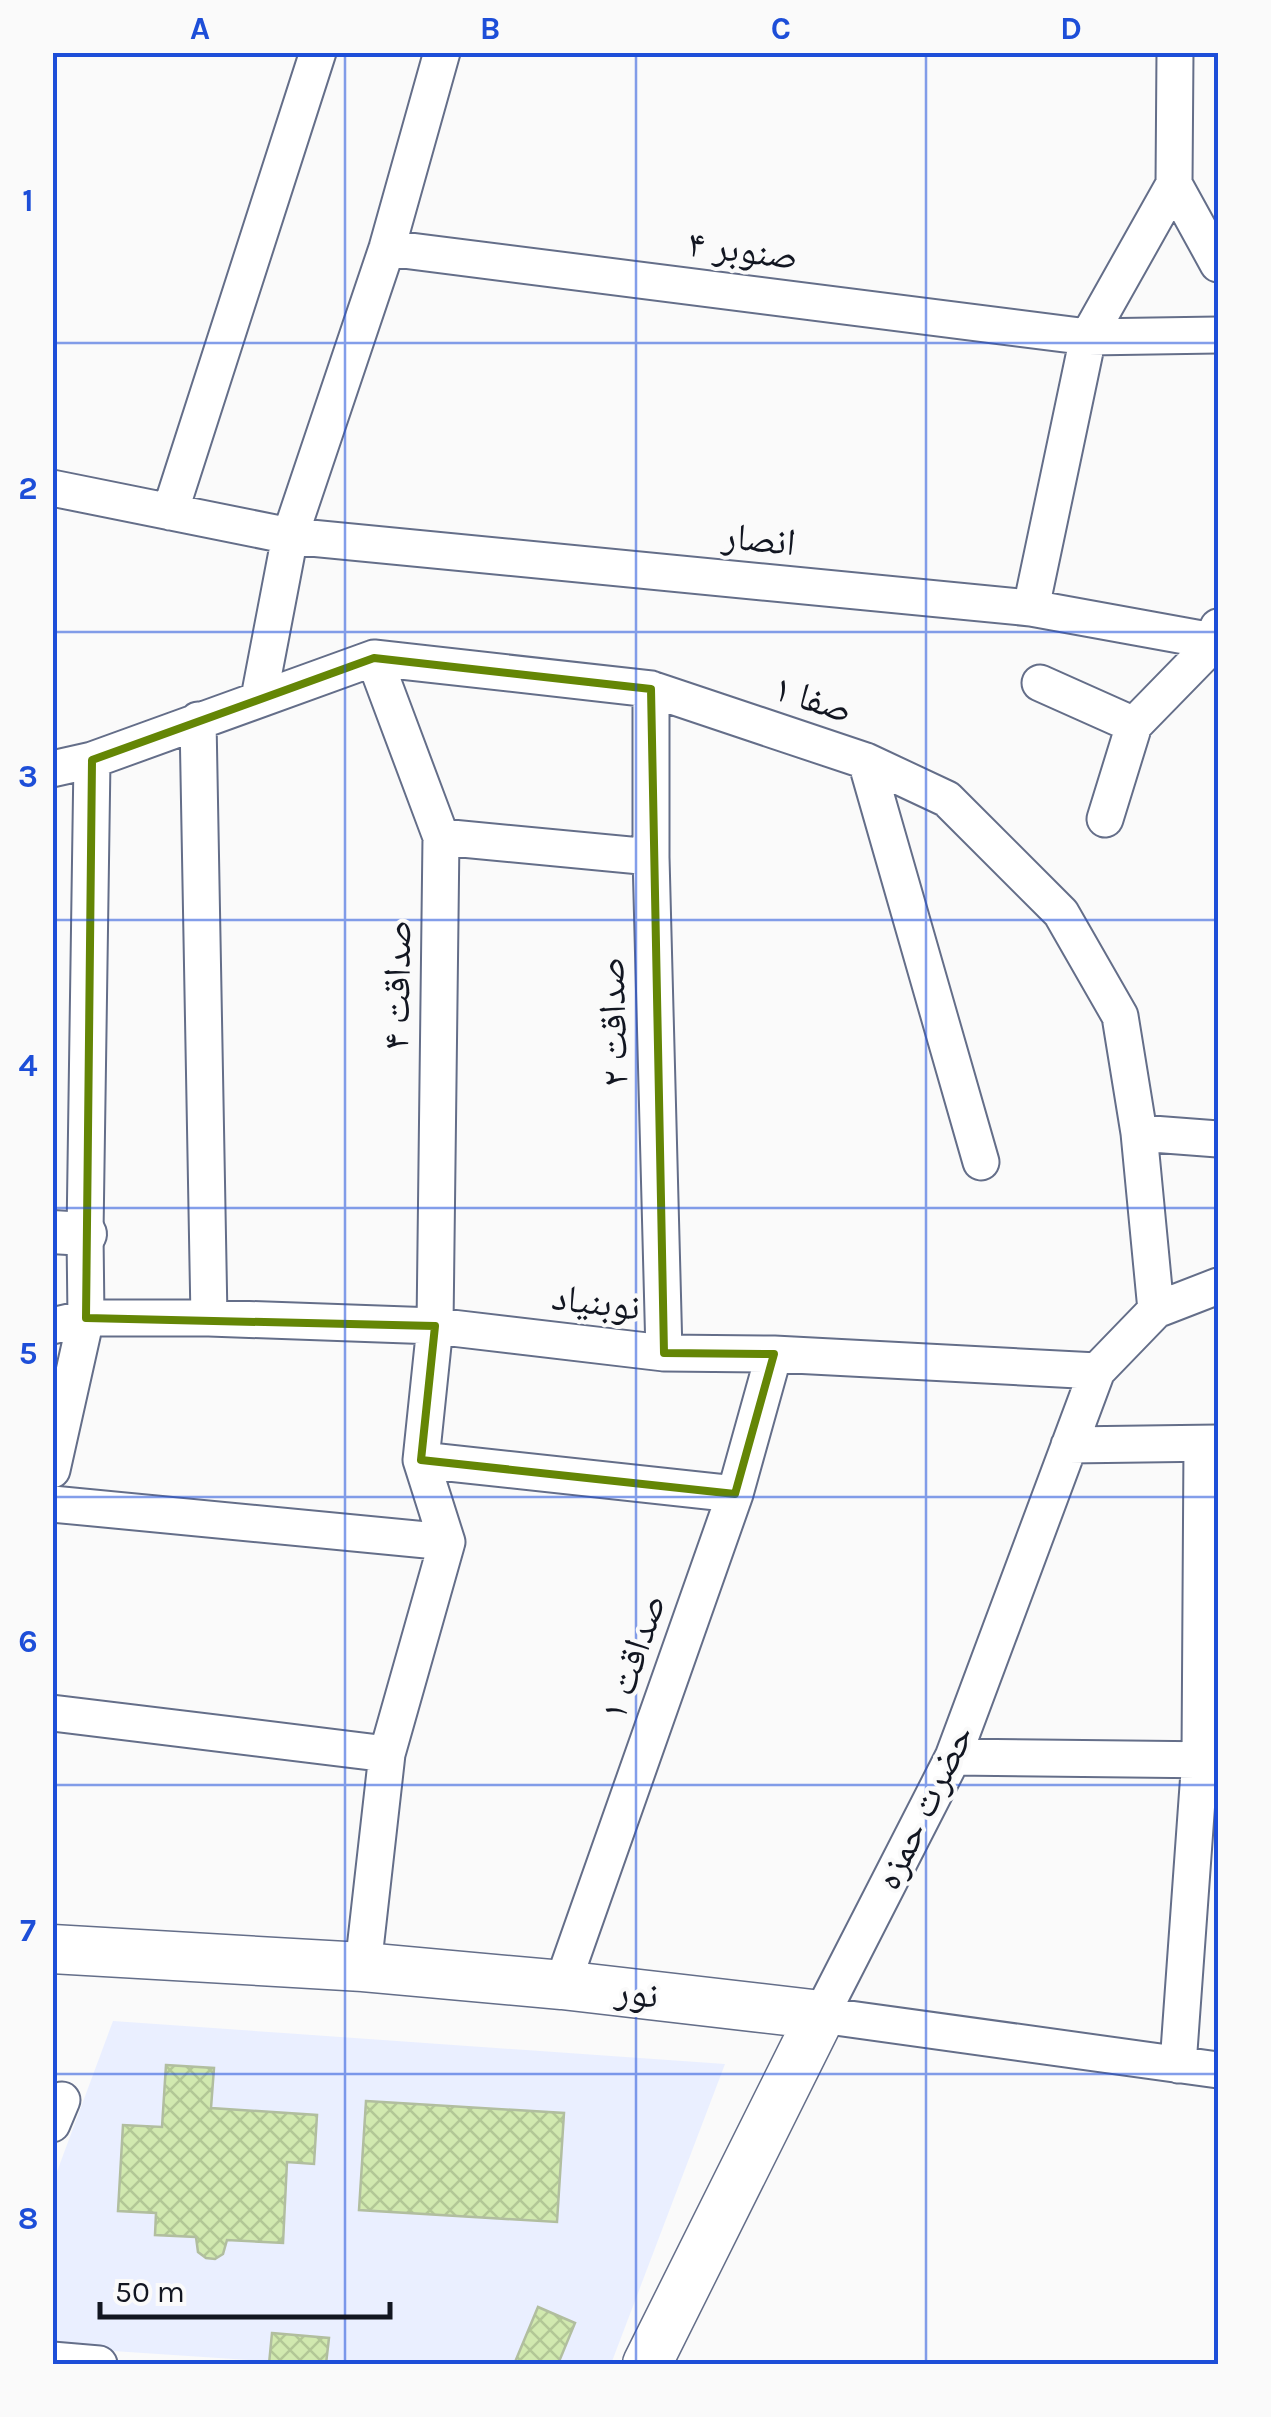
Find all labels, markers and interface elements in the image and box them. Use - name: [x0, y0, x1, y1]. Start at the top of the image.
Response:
- text: A: [190, 10, 210, 47]
- text: B: [480, 10, 500, 47]
- text: C: [771, 10, 791, 47]
- text: D: [1060, 10, 1082, 47]
- text: 1: [22, 182, 34, 219]
- street label: صنوبر ۴: [685, 221, 801, 279]
- text: 2: [18, 470, 38, 507]
- street label: انصار: [719, 513, 798, 565]
- street label: صفا ۱: [768, 665, 858, 733]
- text: 3: [18, 758, 38, 795]
- street label: صداقت ۴: [373, 920, 421, 1050]
- street label: صداقت ۲: [588, 956, 638, 1088]
- text: 4: [18, 1047, 38, 1084]
- street label: نوبنیاد: [549, 1274, 643, 1330]
- text: 5: [19, 1335, 37, 1372]
- street label: صداقت ۱: [591, 1588, 675, 1726]
- text: 6: [18, 1623, 38, 1660]
- street label: حضرت حمزه: [865, 1717, 983, 1897]
- text: 7: [20, 1912, 36, 1949]
- street label: نور: [612, 1968, 661, 2018]
- text: 8: [18, 2200, 38, 2237]
- scale bar: [100, 2257, 390, 2319]
- text: 50 m: [115, 2274, 185, 2310]

